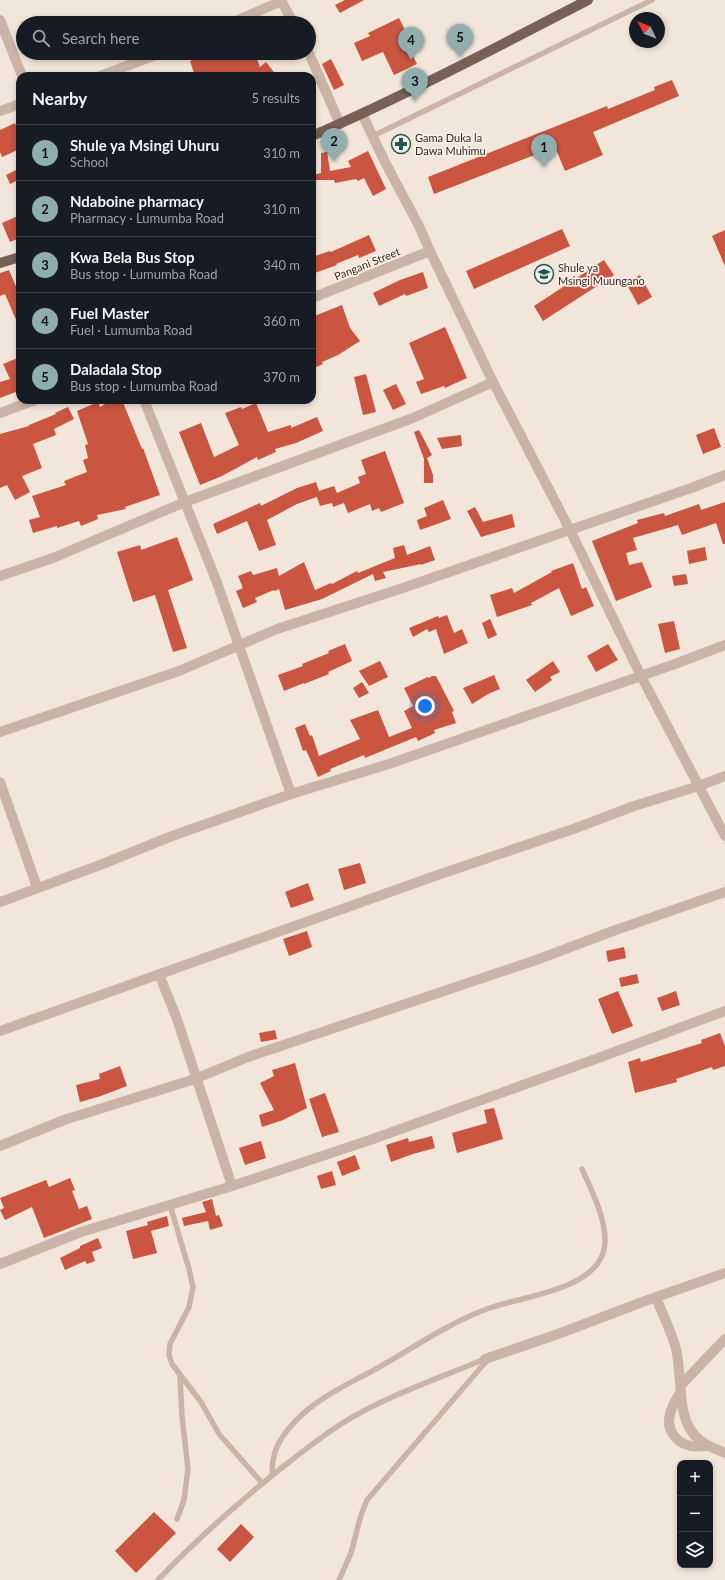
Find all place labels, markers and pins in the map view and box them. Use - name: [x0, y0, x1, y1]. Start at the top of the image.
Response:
- pin: 5: [447, 24, 473, 57]
- pin: 4: [398, 27, 424, 60]
- pin: 3: [402, 68, 428, 101]
- pin: 2: [321, 128, 347, 161]
- place label: Gama Duka la Dawa Muhimu: [415, 131, 486, 157]
- pharmacy icon: Gama Duka la Dawa Muhimu: [390, 133, 412, 155]
- pin: 1: [531, 134, 557, 167]
- place label: Shule ya Msingi Muungano: [558, 261, 645, 287]
- school or university icon: Shule ya Msingi Muungano: [533, 263, 555, 285]

